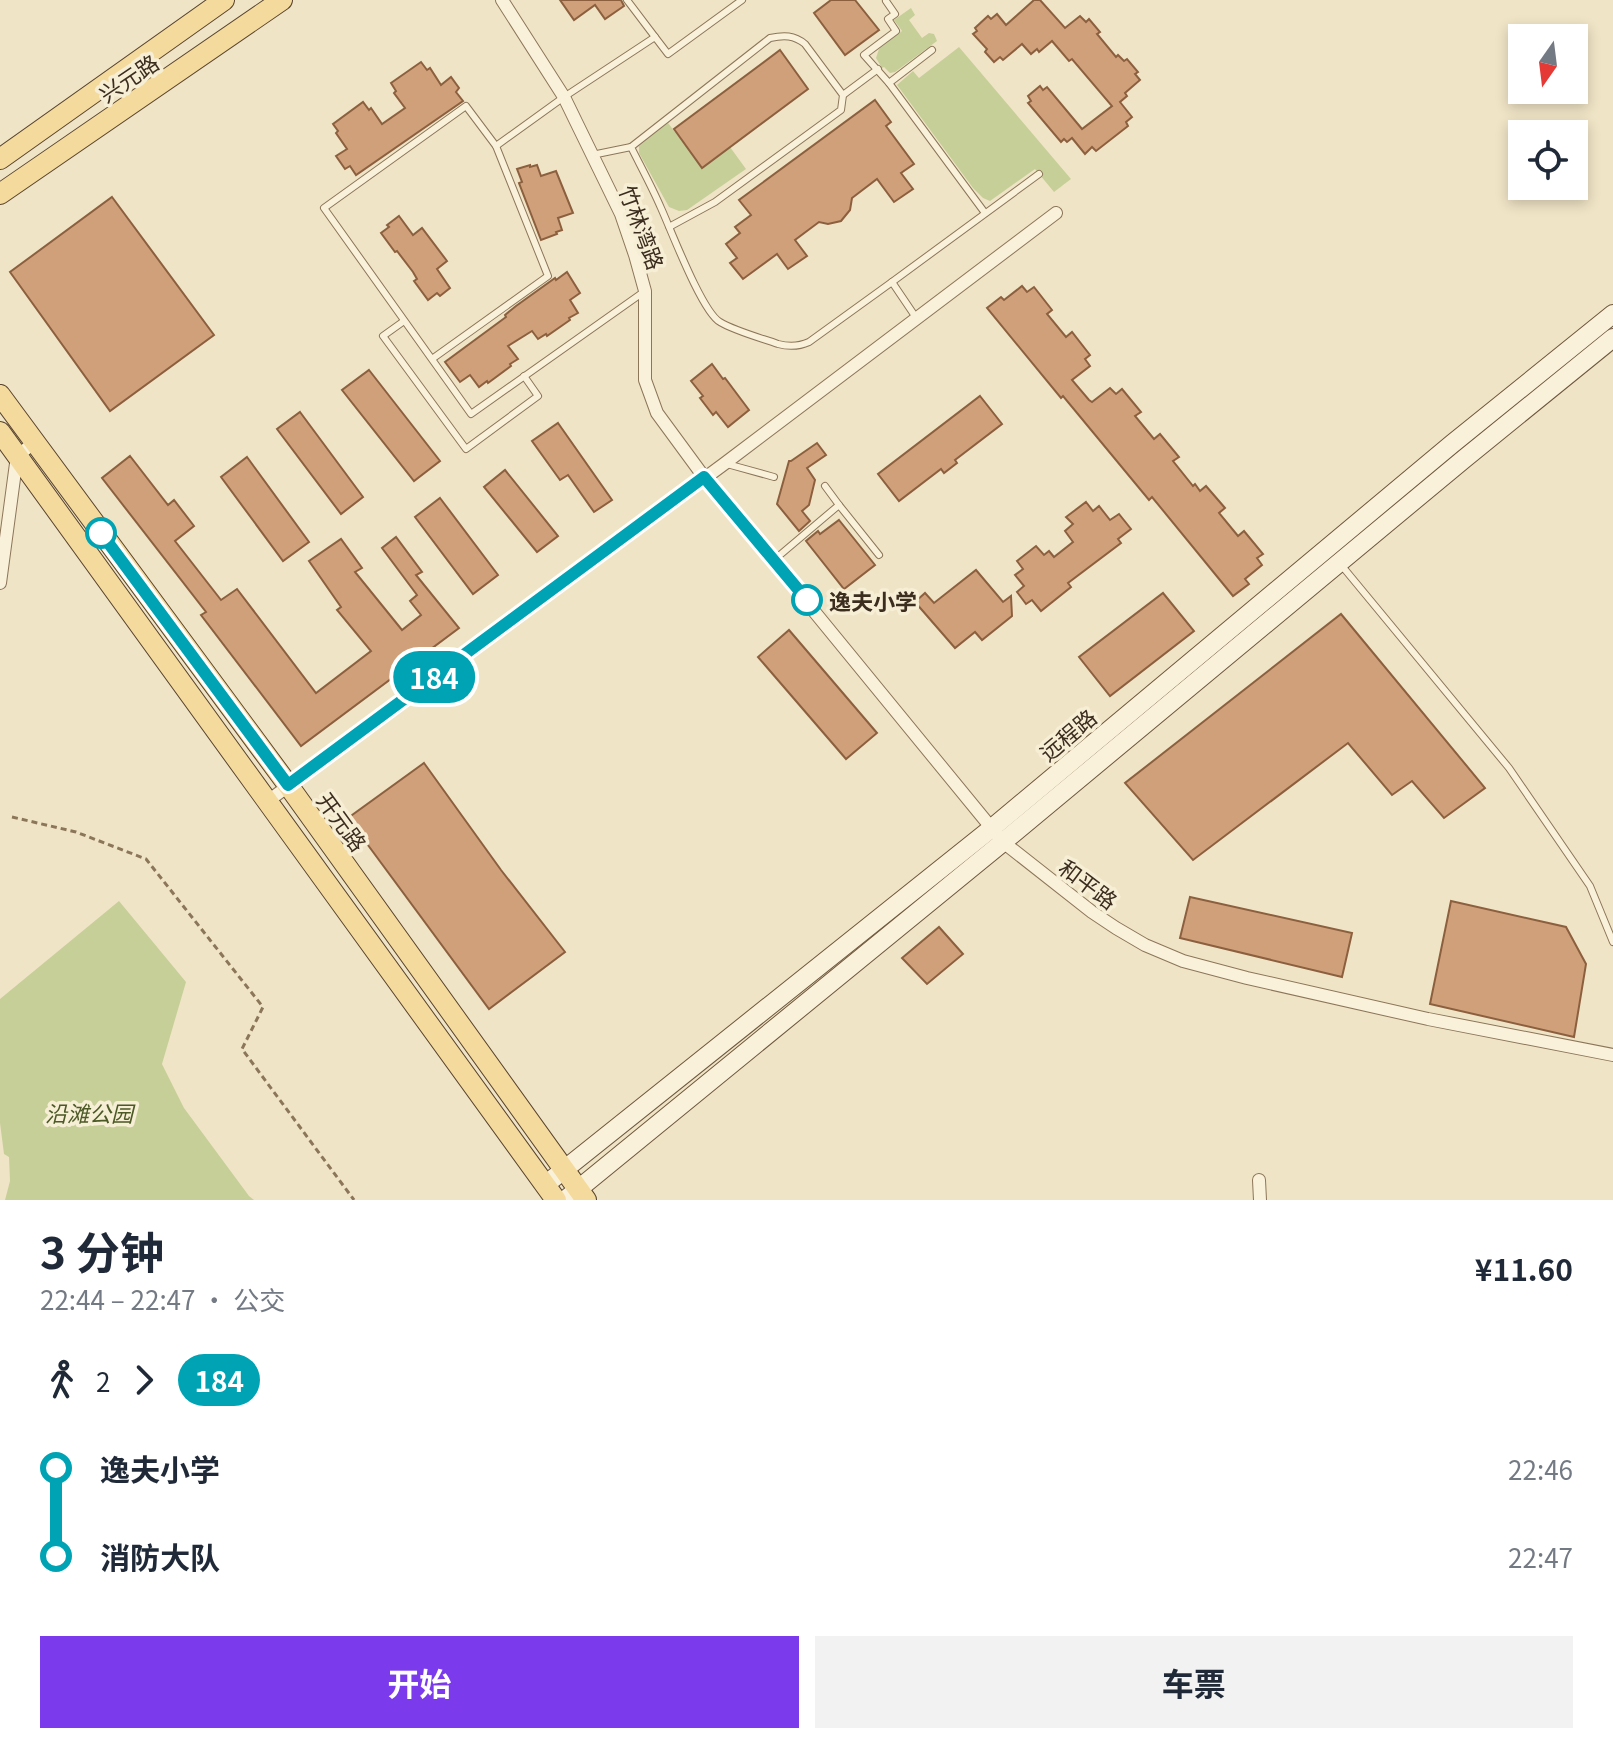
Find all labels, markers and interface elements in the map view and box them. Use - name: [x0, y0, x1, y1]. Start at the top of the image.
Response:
- north arrow: [1508, 24, 1588, 104]
- map controls: [1508, 24, 1588, 200]
- street label: 兴元路: [92, 45, 164, 109]
- button: locate: [1508, 120, 1588, 200]
- street label: 竹林湾路: [613, 180, 673, 274]
- unlabelled marker: [86, 518, 116, 548]
- place label: 逸夫小学: [829, 584, 917, 616]
- marker: 逸夫小学: [792, 585, 822, 615]
- line badge: 184: [388, 651, 480, 703]
- text: 184: [409, 657, 459, 697]
- street label: 远程路: [1031, 701, 1103, 767]
- street label: 开元路: [311, 785, 375, 857]
- street label: 和平路: [1053, 850, 1125, 916]
- park label: 沿滩公园: [45, 1096, 136, 1128]
- text: 3 分钟: [40, 1218, 164, 1282]
- text: ¥11.60: [1475, 1246, 1573, 1290]
- text: 22:44 – 22:47 · 公交: [40, 1280, 285, 1317]
- icon: walk: [40, 1358, 84, 1402]
- icon: forward: [122, 1358, 166, 1402]
- text: 184: [194, 1360, 244, 1400]
- text: 2: [96, 1362, 110, 1399]
- text: 逸夫小学: [100, 1446, 220, 1490]
- text: 22:46: [1508, 1450, 1573, 1487]
- text: 消防大队: [100, 1534, 220, 1578]
- text: 22:47: [1508, 1538, 1573, 1575]
- button: 开始: [40, 1636, 799, 1728]
- button: 车票: [815, 1636, 1573, 1728]

